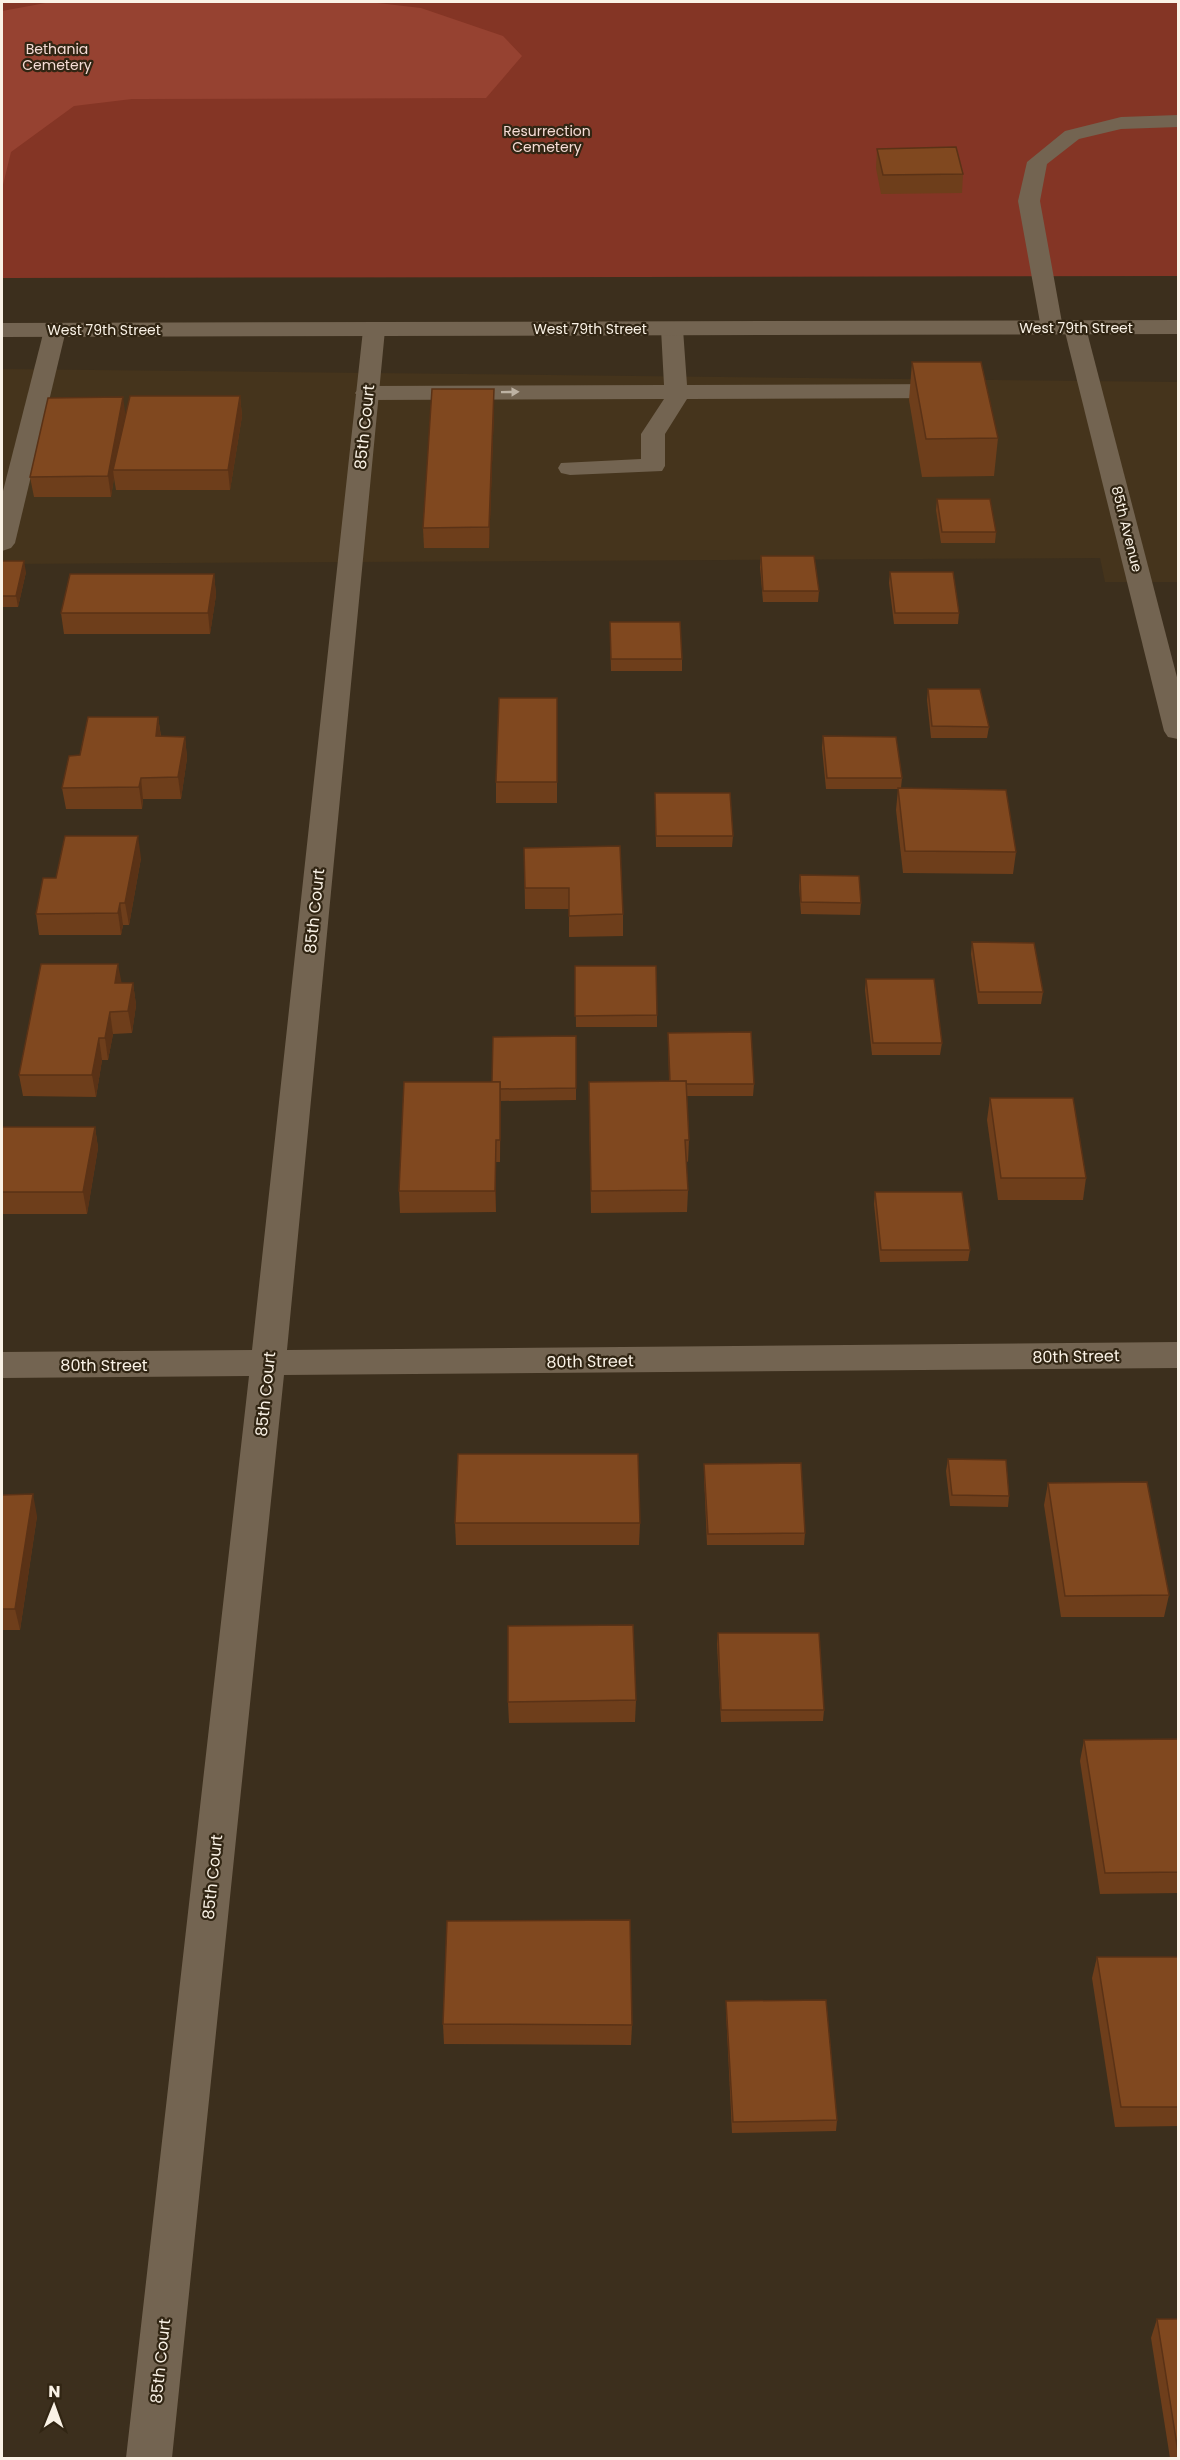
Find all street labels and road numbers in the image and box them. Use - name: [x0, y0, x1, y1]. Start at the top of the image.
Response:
- street label: West 79th Street: [1019, 318, 1133, 338]
- street label: West 79th Street: [533, 319, 647, 339]
- street label: West 79th Street: [47, 320, 161, 340]
- street label: 85th Court: [349, 383, 380, 471]
- street label: 85th Avenue: [1107, 484, 1147, 574]
- street label: 85th Court: [299, 867, 330, 955]
- street label: 80th Street: [1032, 1344, 1120, 1369]
- street label: 80th Street: [546, 1349, 634, 1374]
- street label: 85th Court: [250, 1350, 281, 1438]
- street label: 80th Street: [60, 1354, 148, 1377]
- street label: 85th Court: [197, 1833, 228, 1921]
- street label: 85th Court: [145, 2317, 176, 2405]

